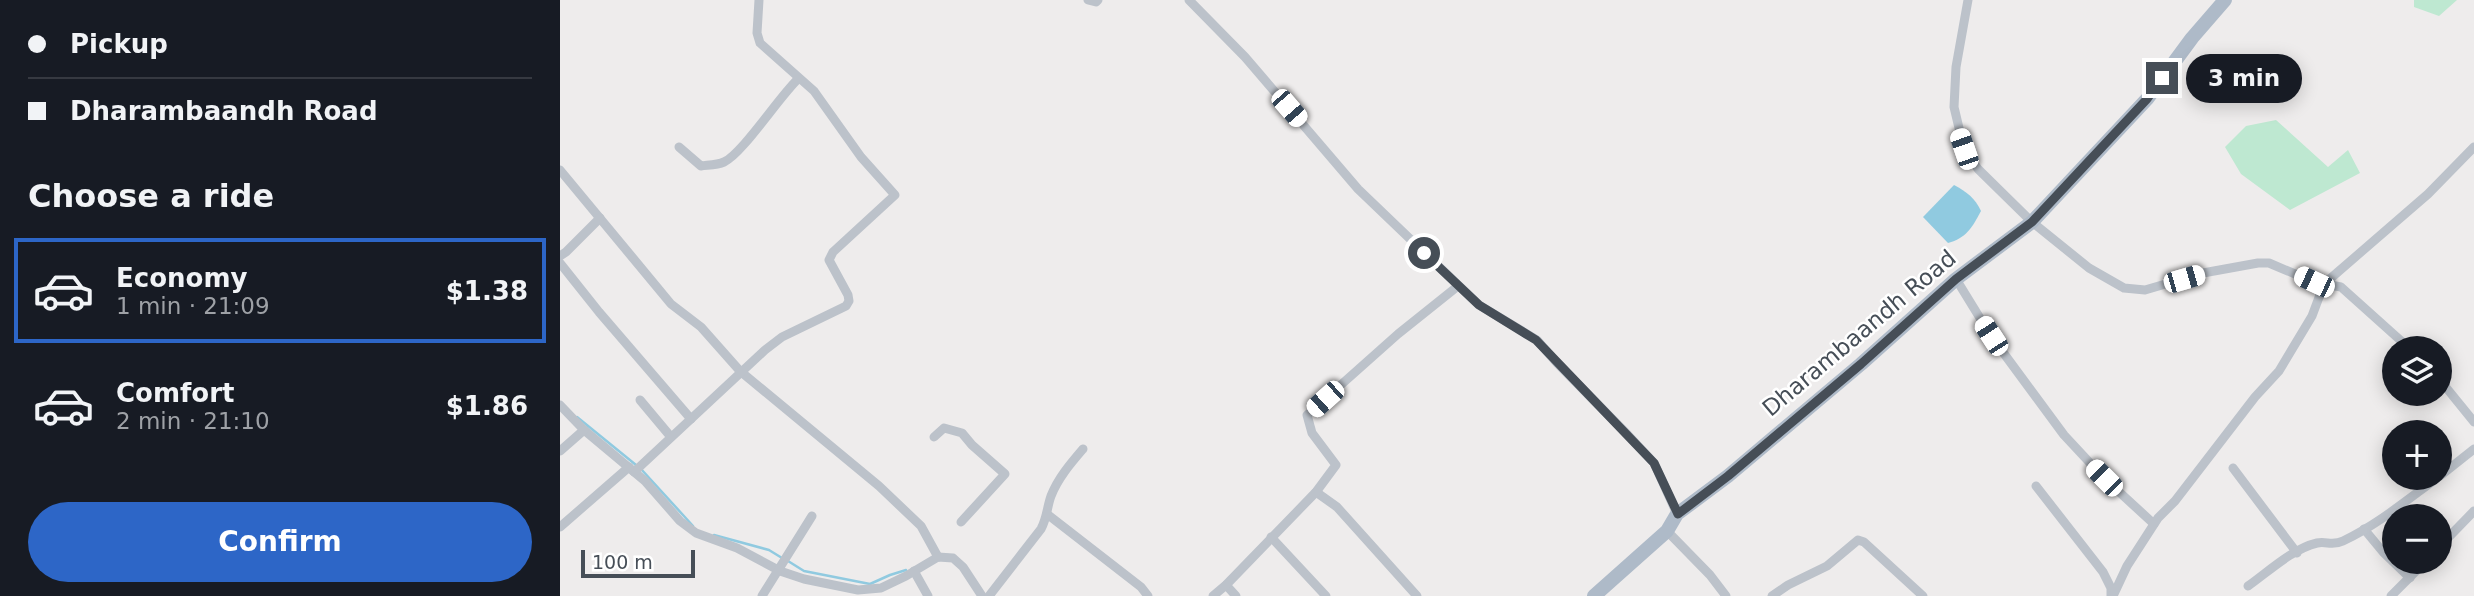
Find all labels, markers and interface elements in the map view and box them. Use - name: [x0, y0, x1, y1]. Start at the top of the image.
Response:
- text: Pickup: [70, 29, 168, 59]
- callout: 3 min: [2186, 54, 2302, 102]
- route end: [2146, 62, 2178, 94]
- text: 3 min: [2208, 65, 2280, 91]
- car: [1268, 85, 1311, 131]
- text: Dharambaandh Road: [70, 96, 378, 126]
- car: [1948, 126, 1981, 172]
- text: Choose a ride: [28, 177, 274, 215]
- route start: [1408, 237, 1440, 269]
- street label: Dharambaandh Road: [1757, 245, 1961, 421]
- icon: car: [32, 259, 95, 322]
- text: Economy: [116, 263, 247, 293]
- car: [2161, 263, 2208, 295]
- car: [2291, 264, 2338, 300]
- text: $1.38: [446, 276, 528, 306]
- text: 1 min · 21:09: [116, 293, 270, 319]
- car: [1971, 313, 2012, 359]
- map controls: [2382, 336, 2452, 574]
- button: layers: [2382, 336, 2452, 406]
- icon: car: [32, 374, 95, 437]
- car: [1303, 377, 1348, 421]
- text: Comfort: [116, 378, 234, 408]
- text: $1.86: [446, 391, 528, 421]
- text: 2 min · 21:10: [116, 408, 270, 434]
- button: +: [2382, 420, 2452, 490]
- car: [2082, 456, 2127, 500]
- button: Confirm: [28, 502, 532, 582]
- button: −: [2382, 504, 2452, 574]
- scale bar: [581, 547, 695, 579]
- text: 100 m: [592, 551, 653, 573]

